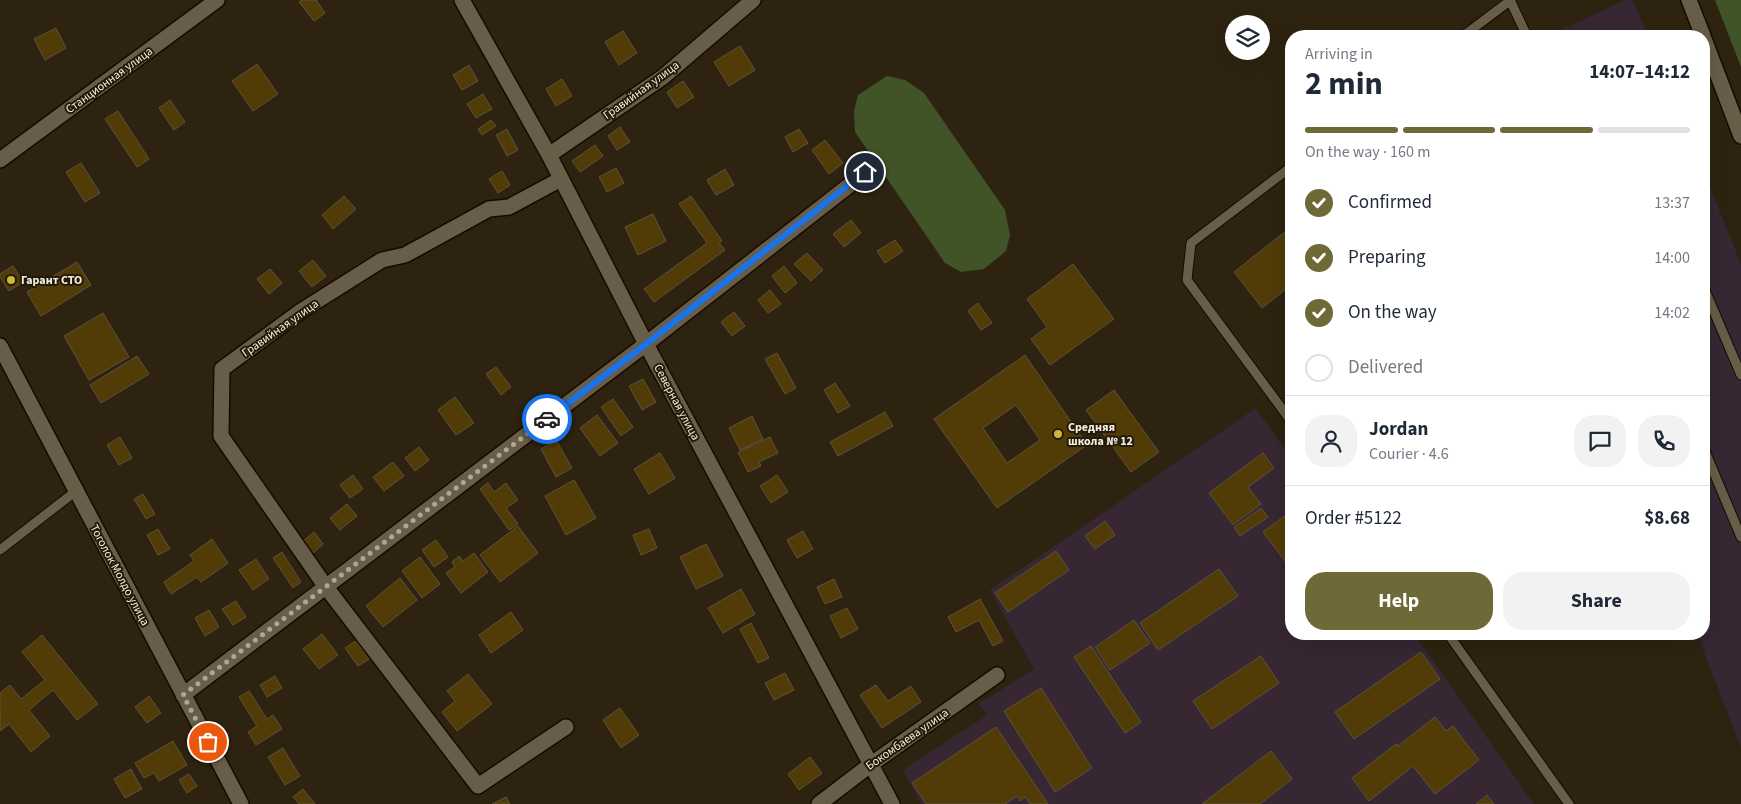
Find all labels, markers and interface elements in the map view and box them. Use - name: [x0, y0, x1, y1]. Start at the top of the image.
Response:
- map controls: [1225, 15, 1270, 60]
- button: layers: [1225, 15, 1270, 60]
- street label: Станционная улица: [62, 43, 156, 118]
- text: Arriving in: [1305, 43, 1373, 65]
- street label: Гравийная улица: [600, 57, 683, 124]
- text: 14:07–14:12: [1589, 59, 1690, 86]
- text: 2 min: [1305, 61, 1383, 107]
- text: On the way · 160 m: [1305, 141, 1430, 163]
- pin: [844, 151, 886, 193]
- icon: home: [851, 158, 879, 186]
- icon: check: [1305, 189, 1333, 217]
- text: Confirmed: [1348, 189, 1432, 216]
- text: 13:37: [1654, 192, 1690, 214]
- icon: check: [1305, 244, 1333, 272]
- text: Preparing: [1348, 244, 1426, 271]
- text: 14:00: [1654, 247, 1690, 269]
- place label: Гарант СТО: [21, 272, 82, 289]
- marker: Гарант СТО: [5, 274, 17, 286]
- street label: Гравийная улица: [238, 296, 322, 361]
- icon: check: [1305, 299, 1333, 327]
- text: On the way: [1348, 299, 1437, 326]
- text: 14:02: [1654, 302, 1690, 324]
- text: Delivered: [1348, 354, 1423, 381]
- street label: Северная улица: [649, 361, 704, 443]
- courier: [522, 394, 572, 444]
- icon: car: [533, 405, 561, 433]
- button: person: [1305, 415, 1357, 467]
- button: chat: [1574, 415, 1626, 467]
- button: phone: [1638, 415, 1690, 467]
- text: Jordan: [1369, 416, 1428, 443]
- place label: Средняя школа № 12: [1068, 419, 1133, 450]
- marker: Средняя школа № 12: [1052, 428, 1064, 440]
- text: Courier · 4.6: [1369, 443, 1449, 465]
- text: Order #5122: [1305, 505, 1402, 532]
- text: $8.68: [1644, 505, 1690, 532]
- street label: Тоголок Молдо улица: [86, 522, 154, 629]
- button: Help: [1305, 572, 1493, 630]
- button: Share: [1503, 572, 1690, 630]
- street label: Бокомбаева улица: [862, 704, 952, 774]
- pin: [187, 721, 229, 763]
- icon: bag: [194, 728, 222, 756]

